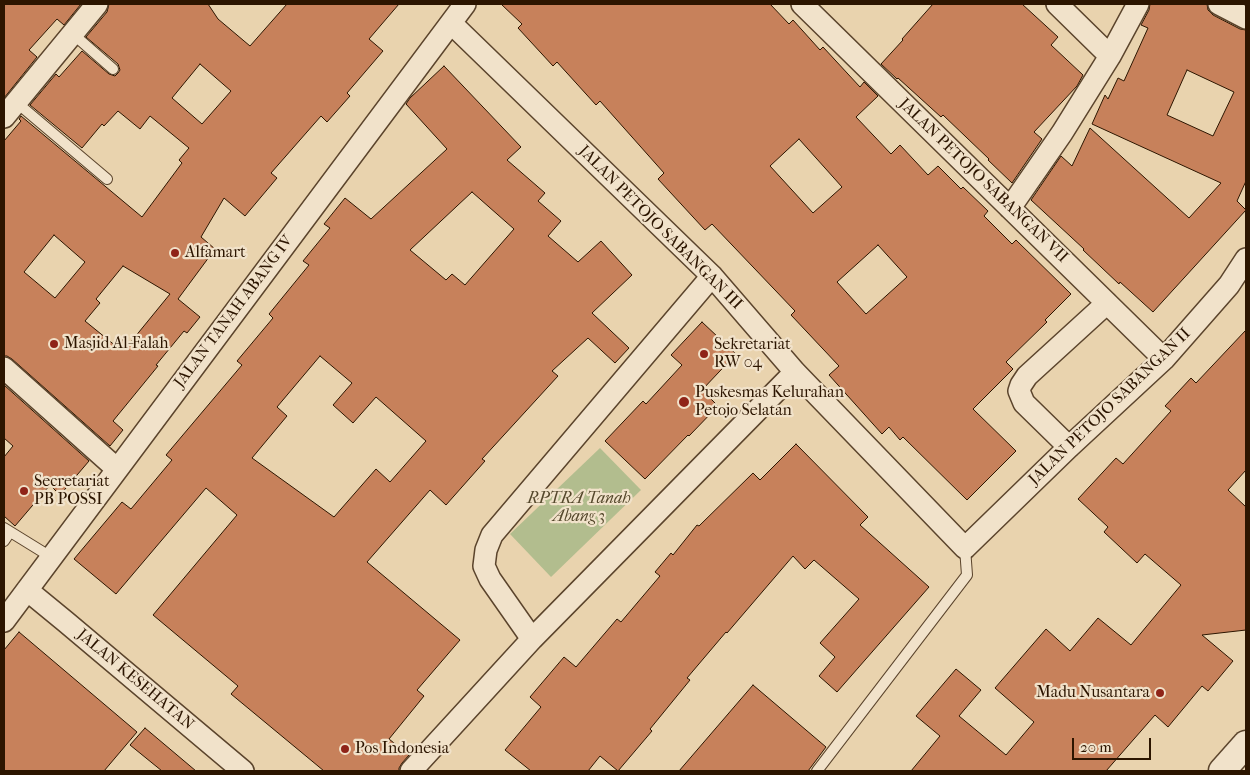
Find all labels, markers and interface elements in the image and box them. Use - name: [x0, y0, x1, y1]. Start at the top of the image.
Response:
- street label: JALAN PETOJO SABANGAN VII: [894, 95, 1072, 267]
- street label: JALAN PETOJO SABANGAN III: [574, 142, 746, 314]
- street label: JALAN TANAH ABANG IV: [170, 232, 298, 392]
- place label: Alfamart: [185, 243, 246, 263]
- marker: Alfamart: [169, 247, 181, 259]
- street label: JALAN PETOJO SABANGAN II: [1025, 324, 1195, 490]
- place label: Masjid Al-Falah: [64, 334, 168, 354]
- place label: Sekretariat RW 04: [714, 335, 791, 373]
- marker: Masjid Al-Falah: [48, 338, 60, 350]
- marker: Sekretariat RW 04: [698, 348, 710, 360]
- place label: Puskesmas Kelurahan Petojo Selatan: [695, 383, 844, 421]
- marker: Puskesmas Kelurahan Petojo Selatan: [677, 395, 691, 409]
- place label: Secretariat PB POSSI: [34, 472, 110, 510]
- marker: Secretariat PB POSSI: [18, 485, 30, 497]
- park label: RPTRA Tanah Abang 3: [527, 489, 631, 527]
- street label: JALAN KESEHATAN: [73, 625, 197, 735]
- place label: Madu Nusantara: [1036, 683, 1150, 703]
- marker: Madu Nusantara: [1154, 687, 1166, 699]
- scale bar: [1075, 728, 1154, 760]
- text: 20 m: [1080, 738, 1112, 756]
- place label: Pos Indonesia: [355, 739, 449, 759]
- marker: Pos Indonesia: [339, 743, 351, 755]

